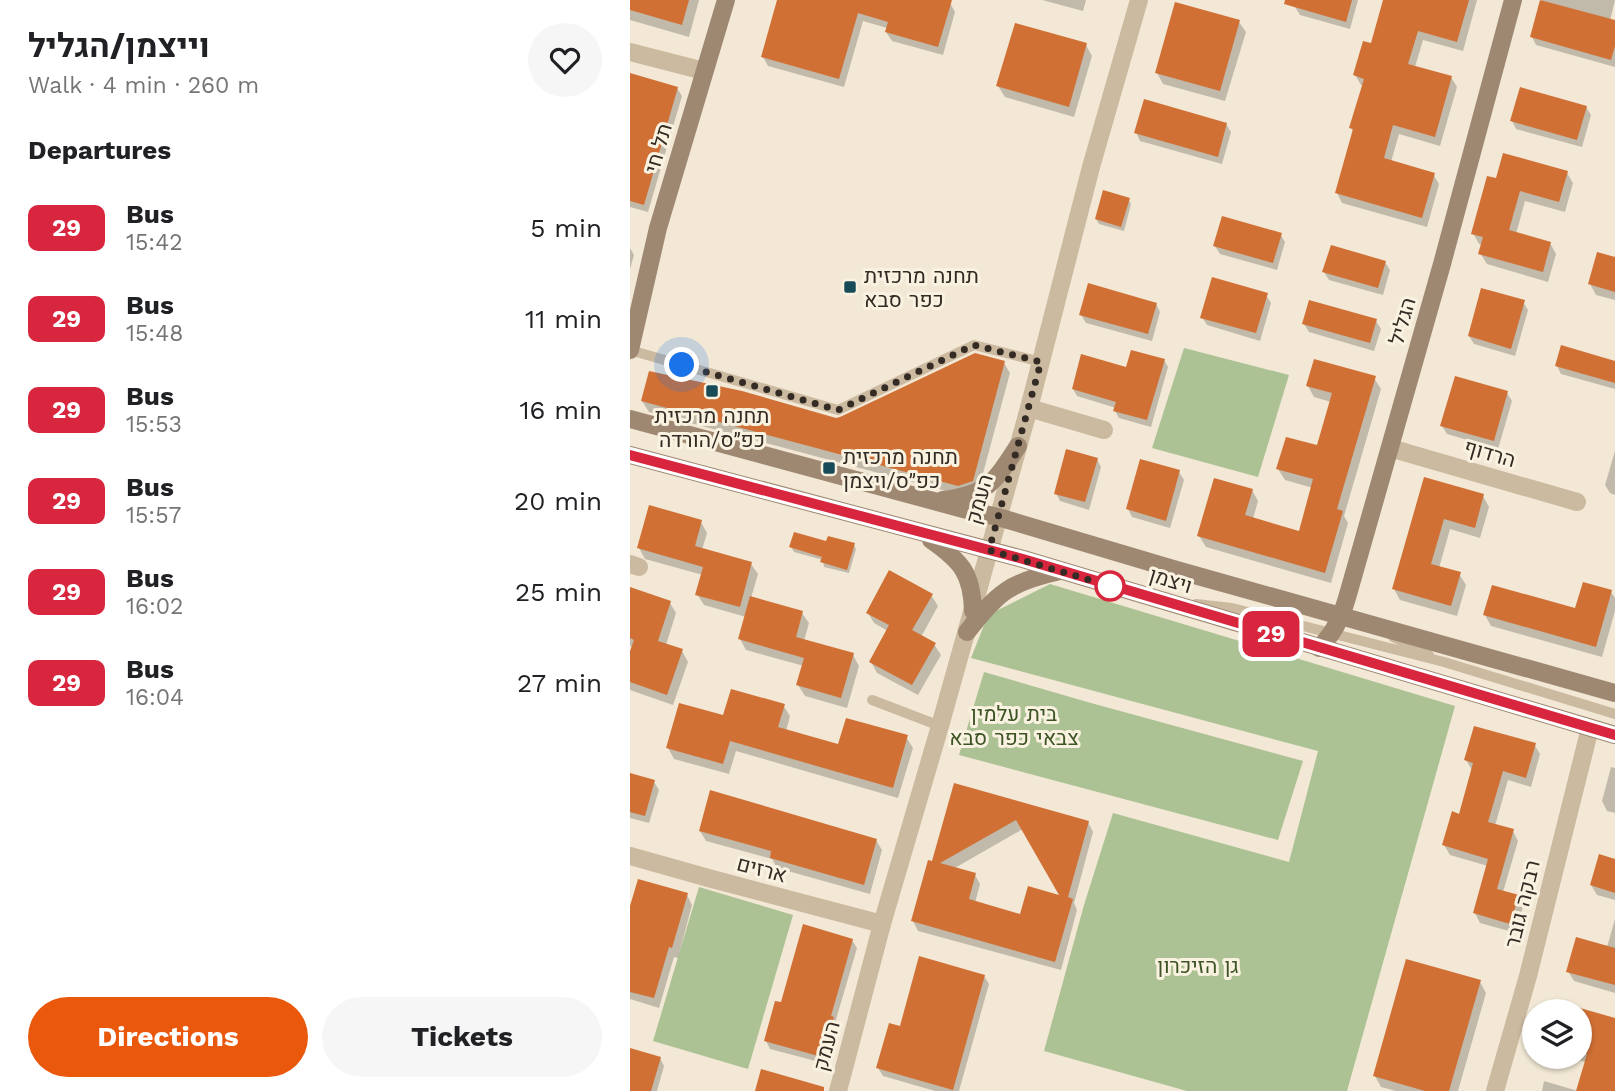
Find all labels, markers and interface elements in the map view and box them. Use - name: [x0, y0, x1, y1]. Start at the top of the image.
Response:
- button: heart: [528, 23, 602, 97]
- text: וייצמן/הגליל: [28, 26, 210, 65]
- text: Walk · 4 min · 260 m: [28, 72, 259, 99]
- street label: תל חי: [639, 120, 677, 176]
- text: Departures: [28, 135, 171, 165]
- text: Bus: [126, 199, 174, 229]
- text: 5 min: [530, 213, 602, 243]
- text: 29: [52, 214, 81, 242]
- text: 15:42: [126, 229, 183, 256]
- place label: תחנה מרכזית כפר סבא: [864, 263, 979, 312]
- marker: תחנה מרכזית כפר סבא: [842, 279, 858, 295]
- text: Bus: [126, 290, 174, 320]
- street label: הגליל: [1383, 294, 1421, 348]
- text: 11 min: [525, 304, 602, 334]
- text: 29: [52, 305, 81, 333]
- text: 15:48: [126, 320, 183, 347]
- your location: [664, 347, 699, 382]
- text: Bus: [126, 381, 174, 411]
- marker: תחנה מרכזית כפ״ס/הורדה: [704, 383, 720, 399]
- text: 16 min: [519, 395, 602, 425]
- text: 29: [52, 396, 81, 424]
- place label: תחנה מרכזית כפ״ס/הורדה: [655, 403, 769, 452]
- text: 15:53: [126, 411, 182, 438]
- street label: הרדוף: [1461, 434, 1519, 472]
- place label: תחנה מרכזית כפ״ס/ויצמן: [843, 444, 958, 493]
- marker: תחנה מרכזית כפ״ס/ויצמן: [821, 460, 837, 476]
- street label: העמק: [960, 471, 998, 527]
- text: Bus: [126, 472, 174, 502]
- text: 20 min: [514, 486, 602, 516]
- text: 29: [52, 487, 81, 515]
- text: 15:57: [126, 502, 181, 529]
- street label: ויצמן: [1147, 562, 1195, 598]
- text: Bus: [126, 563, 174, 593]
- unlabelled marker: [1095, 571, 1125, 601]
- text: 25 min: [515, 577, 602, 607]
- text: 29: [52, 578, 81, 606]
- text: 16:02: [126, 593, 183, 620]
- line badge: 29: [1240, 611, 1302, 657]
- text: 29: [1256, 620, 1286, 648]
- text: Bus: [126, 654, 174, 684]
- text: 27 min: [517, 668, 602, 698]
- text: 29: [52, 669, 81, 697]
- text: 16:04: [126, 684, 184, 711]
- park label: בית עלמין צבאי כפר סבא: [949, 701, 1079, 750]
- street label: ארזים: [734, 850, 790, 888]
- street label: רבקה גובר: [1499, 857, 1545, 951]
- park label: גן הזיכרון: [1157, 953, 1239, 978]
- button: Directions: [28, 997, 308, 1077]
- button: Tickets: [322, 997, 602, 1077]
- map controls: [1522, 999, 1592, 1069]
- button: layers: [1522, 999, 1592, 1069]
- street label: העמק: [807, 1018, 845, 1074]

